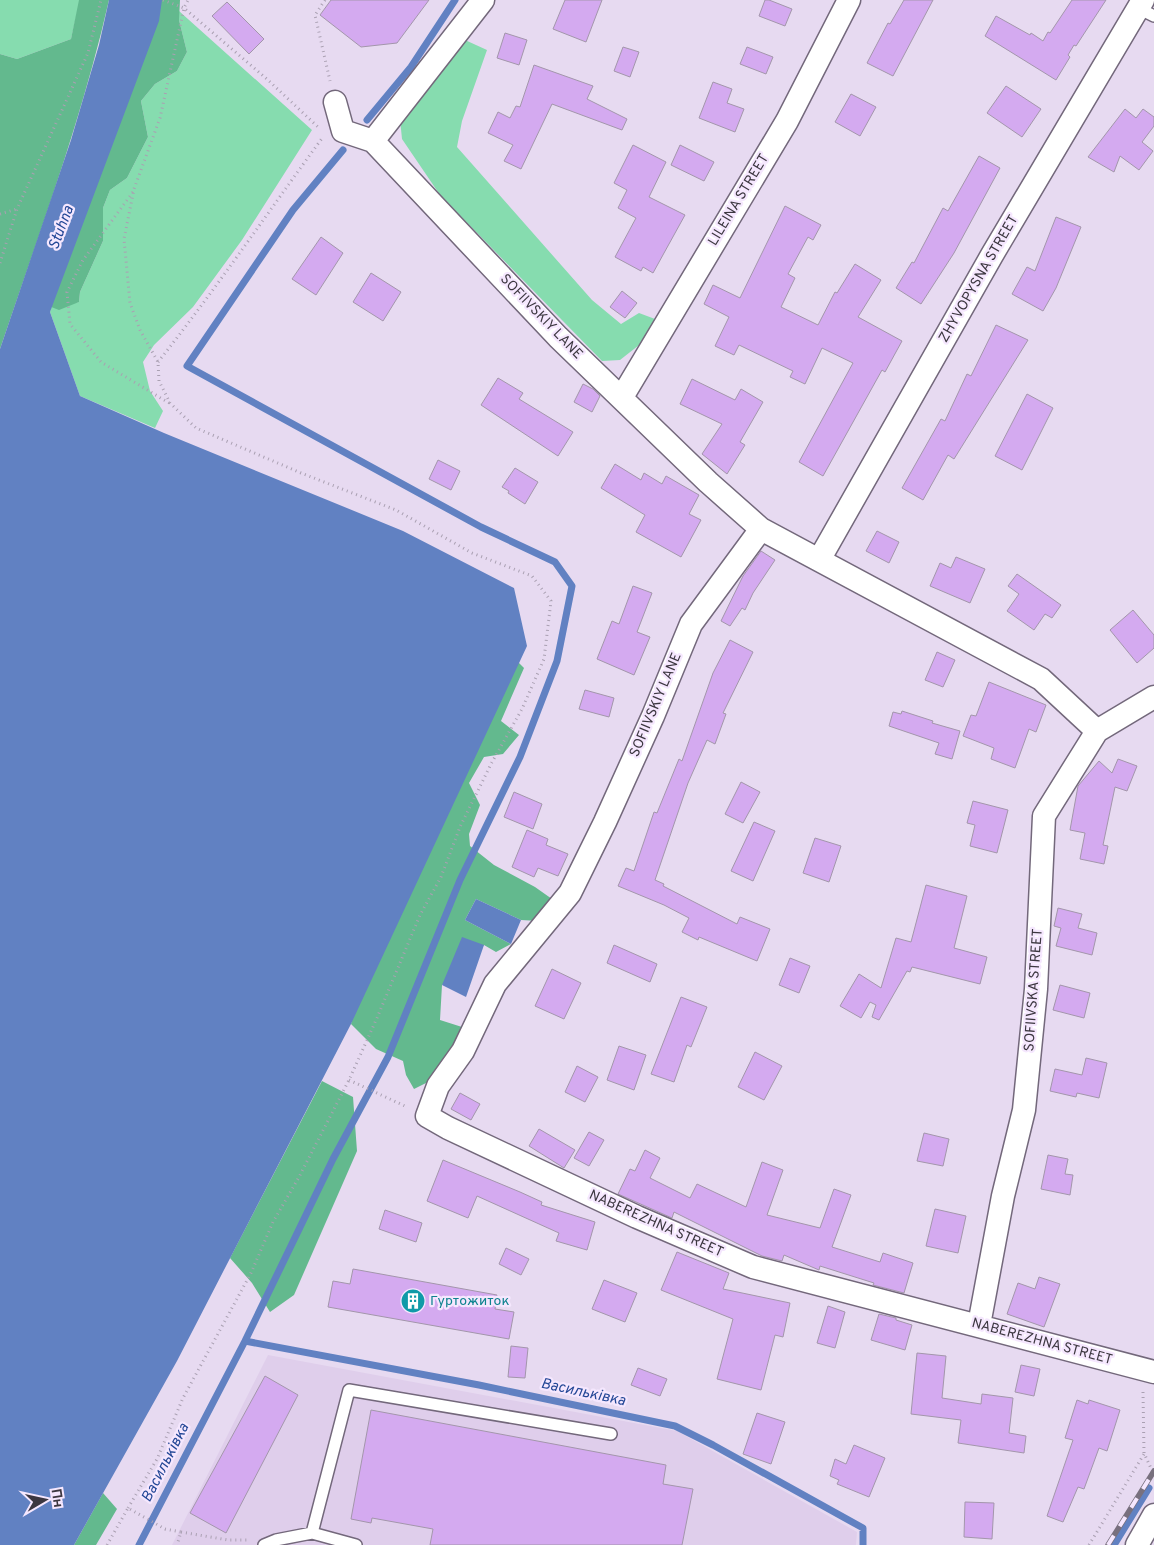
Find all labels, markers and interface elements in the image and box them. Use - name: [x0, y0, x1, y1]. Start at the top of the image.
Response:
- street label: LILEINA STREET: [705, 151, 773, 249]
- water label: Stuhna: [45, 203, 79, 253]
- street label: ZHYVOPYSNA STREET: [936, 212, 1022, 346]
- street label: SOFIIVSKIY LANE: [496, 271, 586, 363]
- street label: SOFIIVSKIY LANE: [626, 650, 686, 760]
- street label: SOFIIVSKA STREET: [1021, 928, 1047, 1052]
- street label: NABEREZHNA STREET: [586, 1187, 726, 1261]
- building icon: Гуртожиток: [400, 1288, 426, 1314]
- place label: Гуртожиток: [430, 1293, 510, 1310]
- street label: NABEREZHNA STREET: [970, 1315, 1114, 1369]
- water label: Васильківка: [539, 1375, 627, 1411]
- water label: Васильківка: [138, 1420, 194, 1506]
- north arrow: [20, 1475, 70, 1525]
- text: Пн: [46, 1488, 66, 1509]

